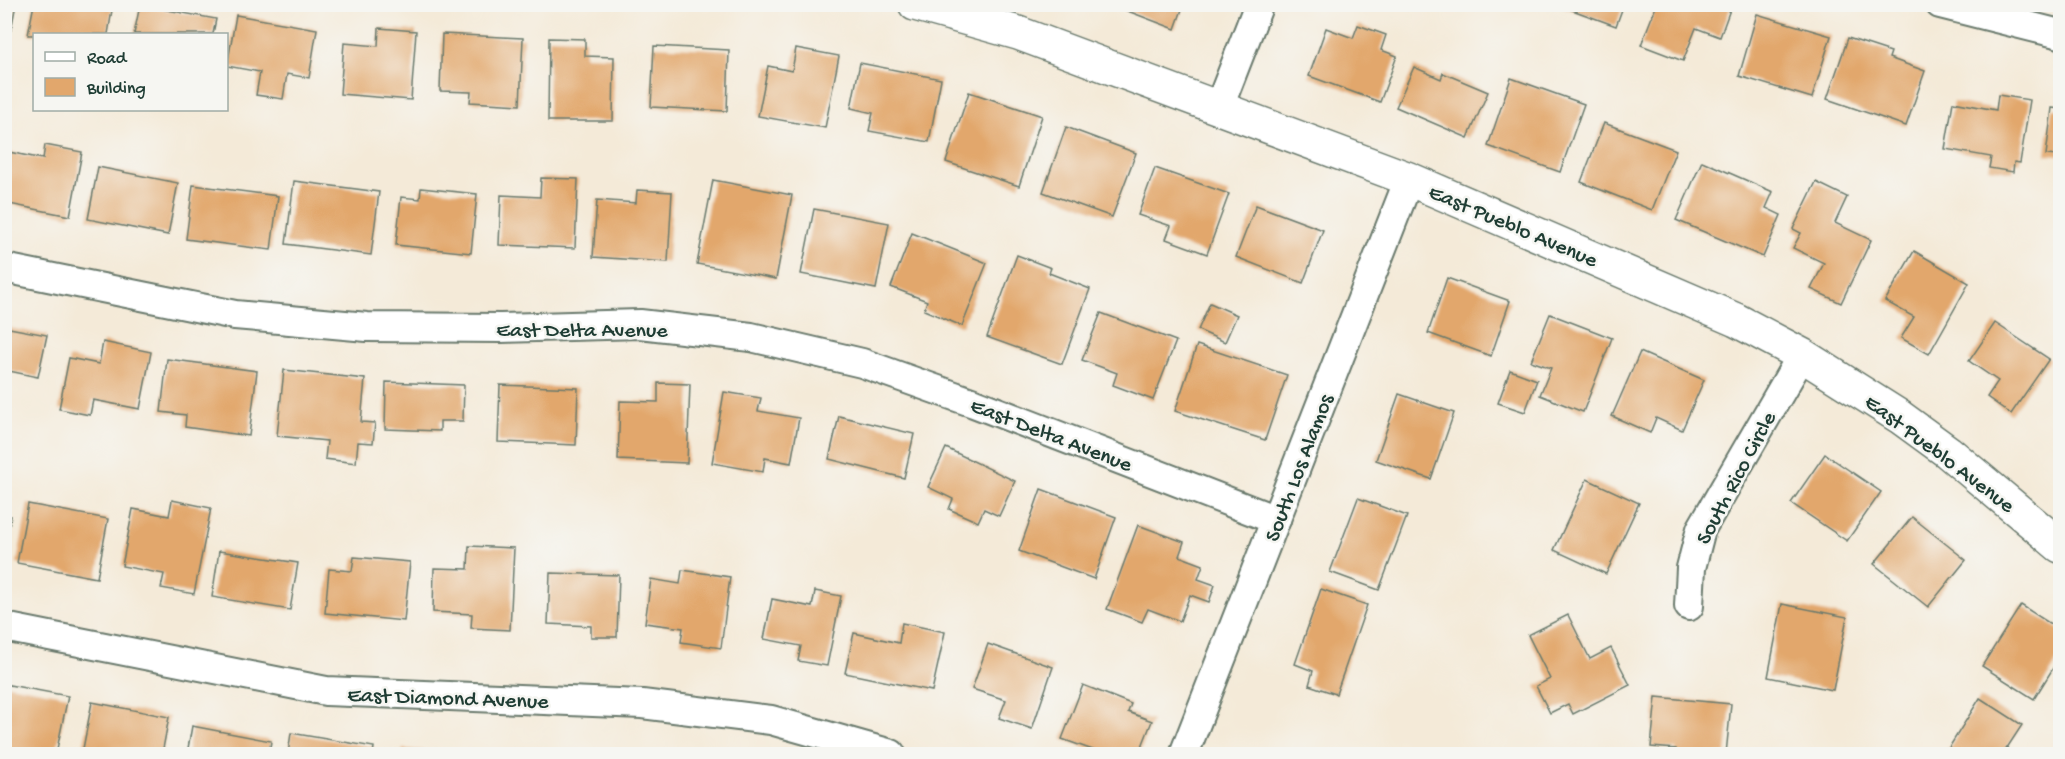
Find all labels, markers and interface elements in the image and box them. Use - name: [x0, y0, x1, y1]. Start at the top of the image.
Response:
- legend: [33, 33, 228, 111]
- text: Road: [87, 49, 128, 70]
- text: Building: [86, 79, 146, 100]
- street label: East Pueblo Avenue: [1424, 180, 1602, 275]
- street label: East Delta Avenue: [496, 319, 668, 345]
- street label: South Los Alamos: [1261, 390, 1341, 546]
- street label: East Pueblo Avenue: [1858, 390, 2019, 521]
- street label: East Delta Avenue: [966, 394, 1136, 480]
- street label: South Rico Circle: [1692, 408, 1784, 550]
- street label: East Diamond Avenue: [347, 683, 550, 717]

